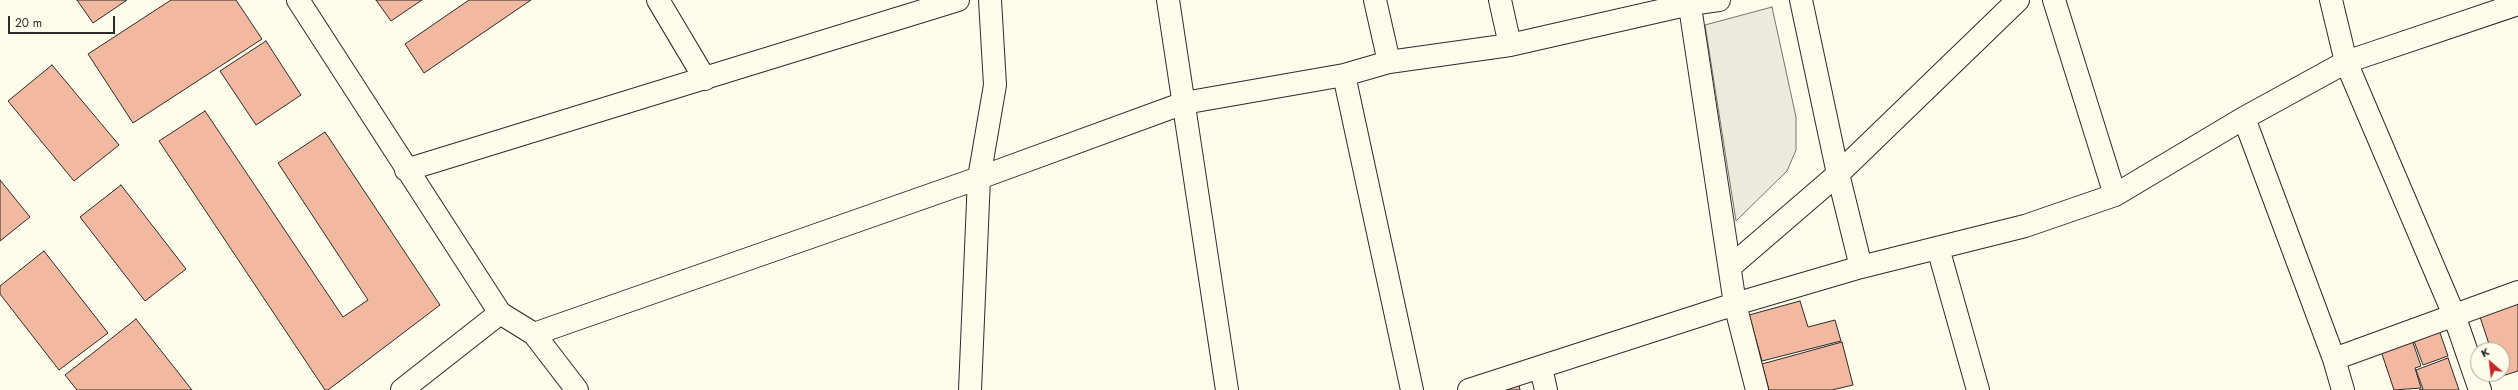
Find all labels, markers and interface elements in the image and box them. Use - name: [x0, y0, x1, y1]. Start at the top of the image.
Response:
- scale bar: [10, 8, 117, 34]
- text: 20 m: [15, 14, 42, 32]
- north arrow: [2470, 342, 2510, 382]
- text: K: [2478, 343, 2492, 361]

